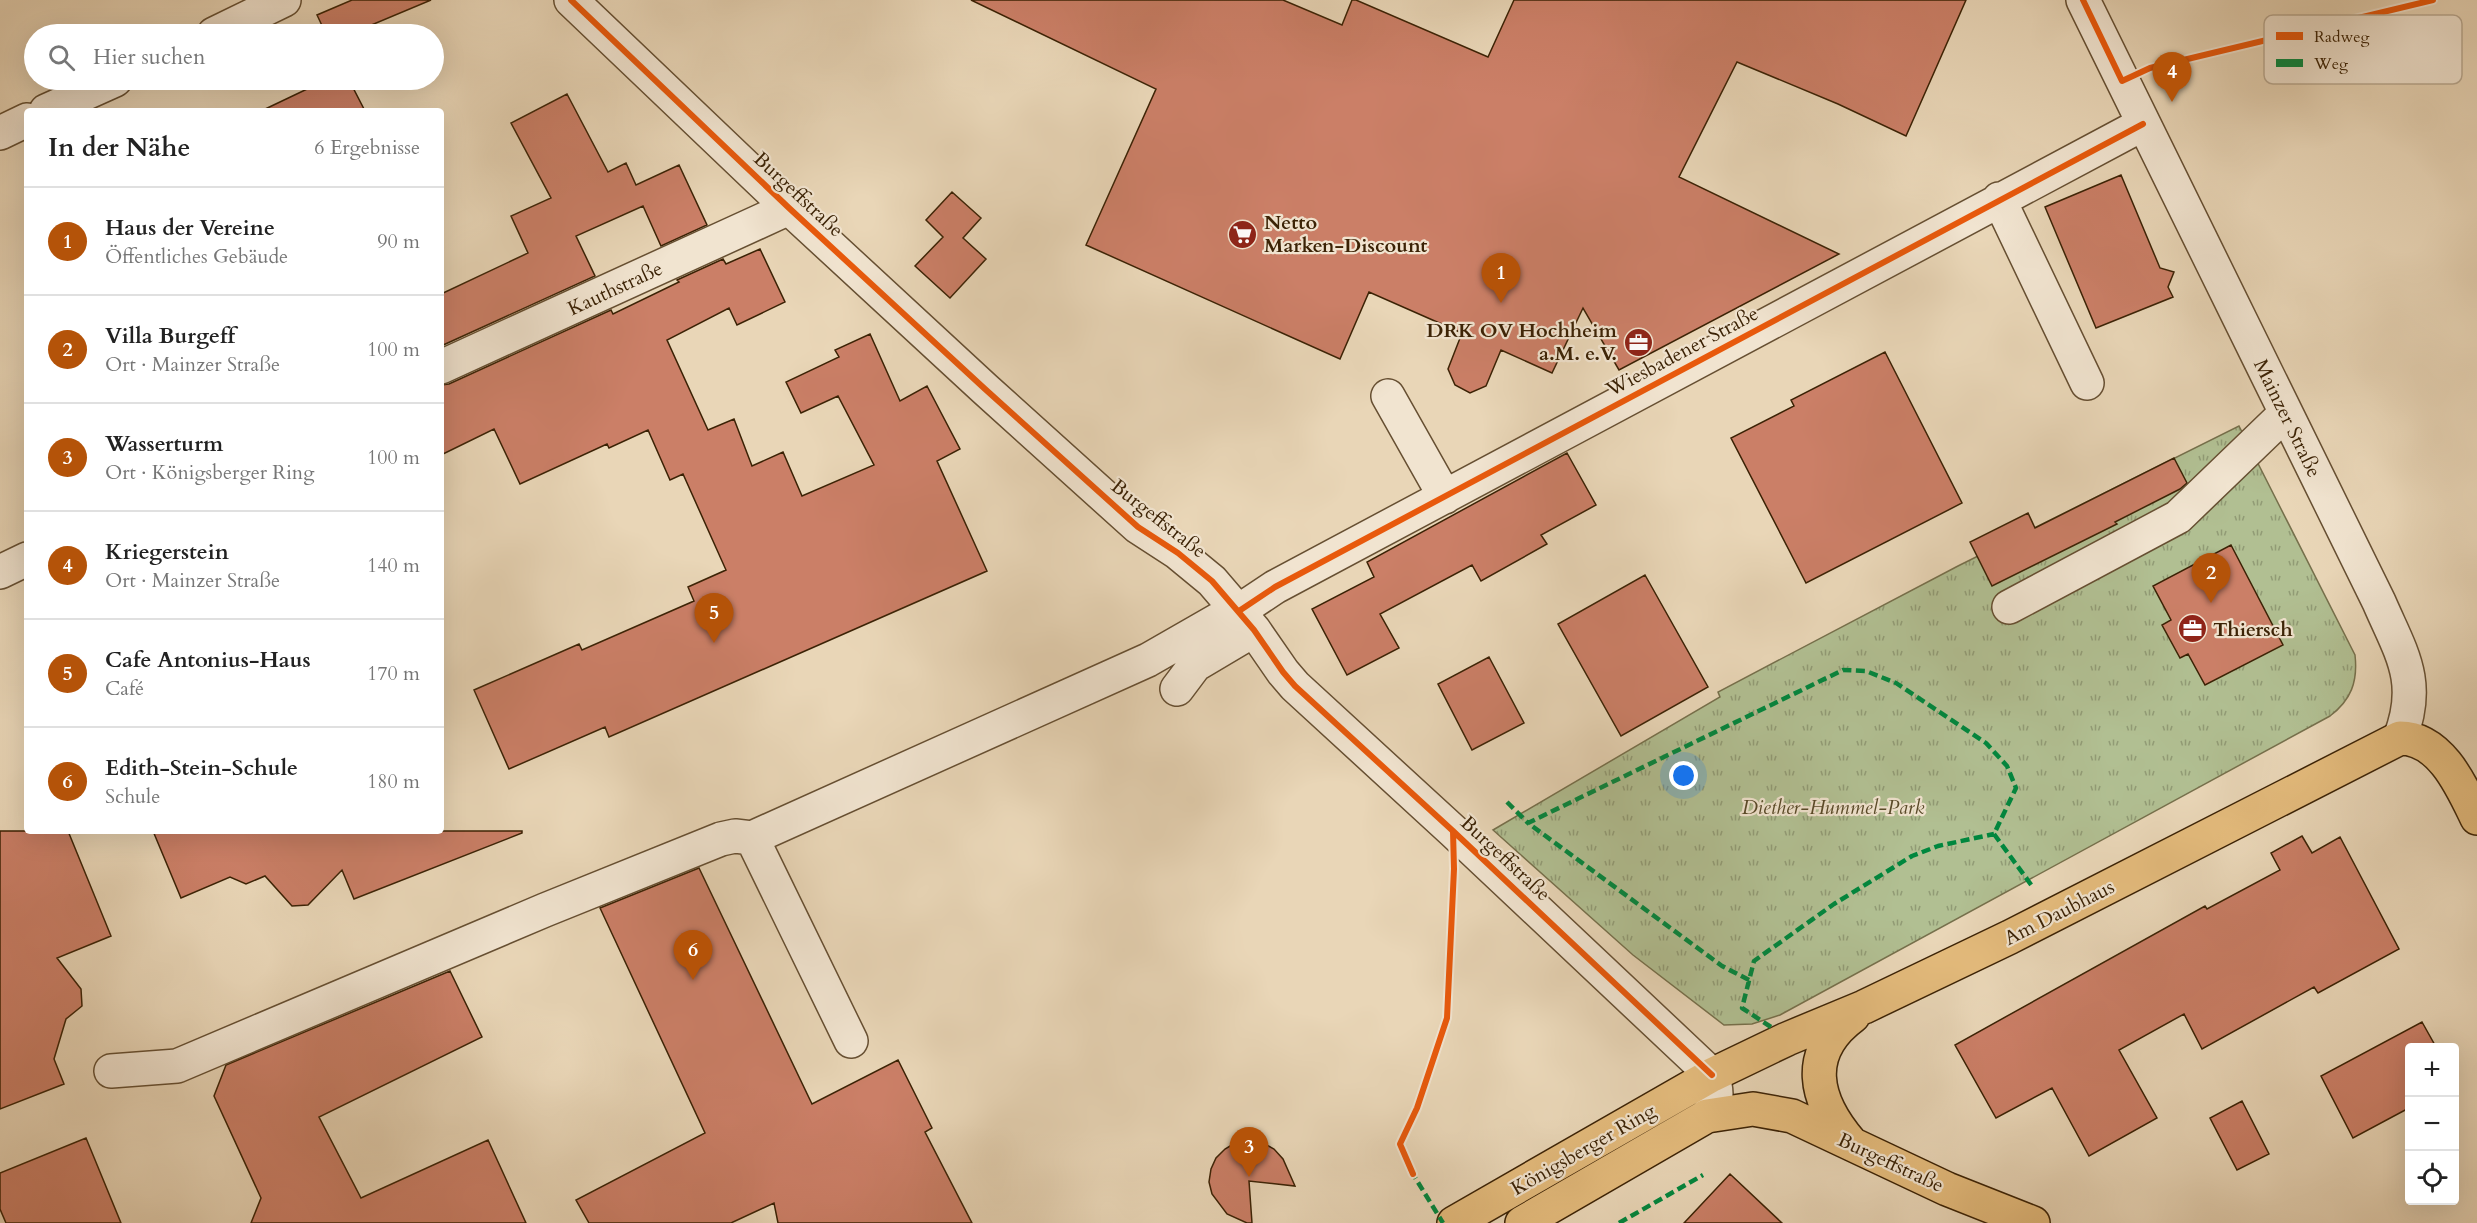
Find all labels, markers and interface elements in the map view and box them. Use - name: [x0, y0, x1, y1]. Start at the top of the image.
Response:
- legend: [2264, 15, 2462, 84]
- search box: [24, 24, 444, 90]
- text: Radweg: [2314, 26, 2370, 48]
- icon: search: [45, 41, 78, 74]
- text: Hier suchen: [93, 42, 206, 72]
- pin: 4: [2152, 52, 2192, 102]
- text: Weg: [2313, 53, 2348, 75]
- text: In der Nähe: [48, 130, 190, 165]
- text: 6 Ergebnisse: [314, 134, 420, 161]
- street label: Burgeffstraße: [748, 146, 850, 243]
- place label: Netto Marken-Discount: [1264, 209, 1427, 259]
- text: Haus der Vereine: [105, 213, 275, 243]
- supermarket icon: Netto Marken-Discount: [1227, 218, 1259, 250]
- text: 1: [62, 228, 73, 255]
- text: 90 m: [377, 228, 420, 255]
- text: Öffentliches Gebäude: [105, 243, 288, 270]
- pin: 1: [1482, 254, 1520, 303]
- street label: Kauthstraße: [563, 255, 667, 322]
- street label: Wiesbadener Straße: [1600, 300, 1763, 403]
- place label: DRK OV Hochheim a.M. e.V.: [1426, 317, 1618, 367]
- text: Villa Burgeff: [105, 321, 235, 351]
- office icon: DRK OV Hochheim a.M. e.V.: [1622, 326, 1654, 358]
- text: 2: [62, 336, 73, 363]
- text: 100 m: [367, 336, 420, 363]
- text: Ort · Mainzer Straße: [105, 351, 280, 378]
- street label: Mainzer Straße: [2247, 355, 2328, 482]
- text: Wasserturm: [105, 429, 223, 459]
- text: 3: [62, 444, 73, 471]
- text: 100 m: [367, 444, 420, 471]
- text: Ort · Königsberger Ring: [105, 459, 314, 486]
- street label: Burgeffstraße: [1105, 473, 1212, 564]
- text: Kriegerstein: [105, 537, 229, 567]
- text: 4: [62, 552, 73, 579]
- text: 140 m: [367, 552, 420, 579]
- pin: 2: [2192, 554, 2230, 603]
- text: Ort · Mainzer Straße: [105, 567, 280, 594]
- pin: 5: [694, 594, 734, 643]
- office icon: Thiersch: [2176, 613, 2208, 645]
- place label: Thiersch: [2213, 616, 2293, 643]
- text: Cafe Antonius-Haus: [105, 645, 311, 675]
- text: 5: [62, 660, 73, 687]
- text: 170 m: [367, 660, 420, 687]
- text: Café: [105, 675, 144, 702]
- text: Edith-Stein-Schule: [105, 753, 298, 783]
- your location: [1669, 761, 1698, 790]
- text: 6: [62, 768, 73, 795]
- text: 180 m: [367, 768, 420, 795]
- text: Schule: [105, 783, 160, 810]
- park label: Diether-Hummel-Park: [1742, 794, 1924, 821]
- street label: Burgeffstraße: [1455, 810, 1557, 907]
- street label: Am Daubhaus: [1999, 873, 2119, 952]
- pin: 6: [674, 930, 712, 980]
- map controls: [2405, 1043, 2459, 1205]
- button: +: [2405, 1043, 2459, 1097]
- street label: Königsberger Ring: [1506, 1097, 1661, 1202]
- button: −: [2405, 1097, 2459, 1151]
- street label: Burgeffstraße: [1833, 1126, 1948, 1199]
- pin: 3: [1230, 1128, 1268, 1177]
- button: locate: [2405, 1151, 2459, 1205]

